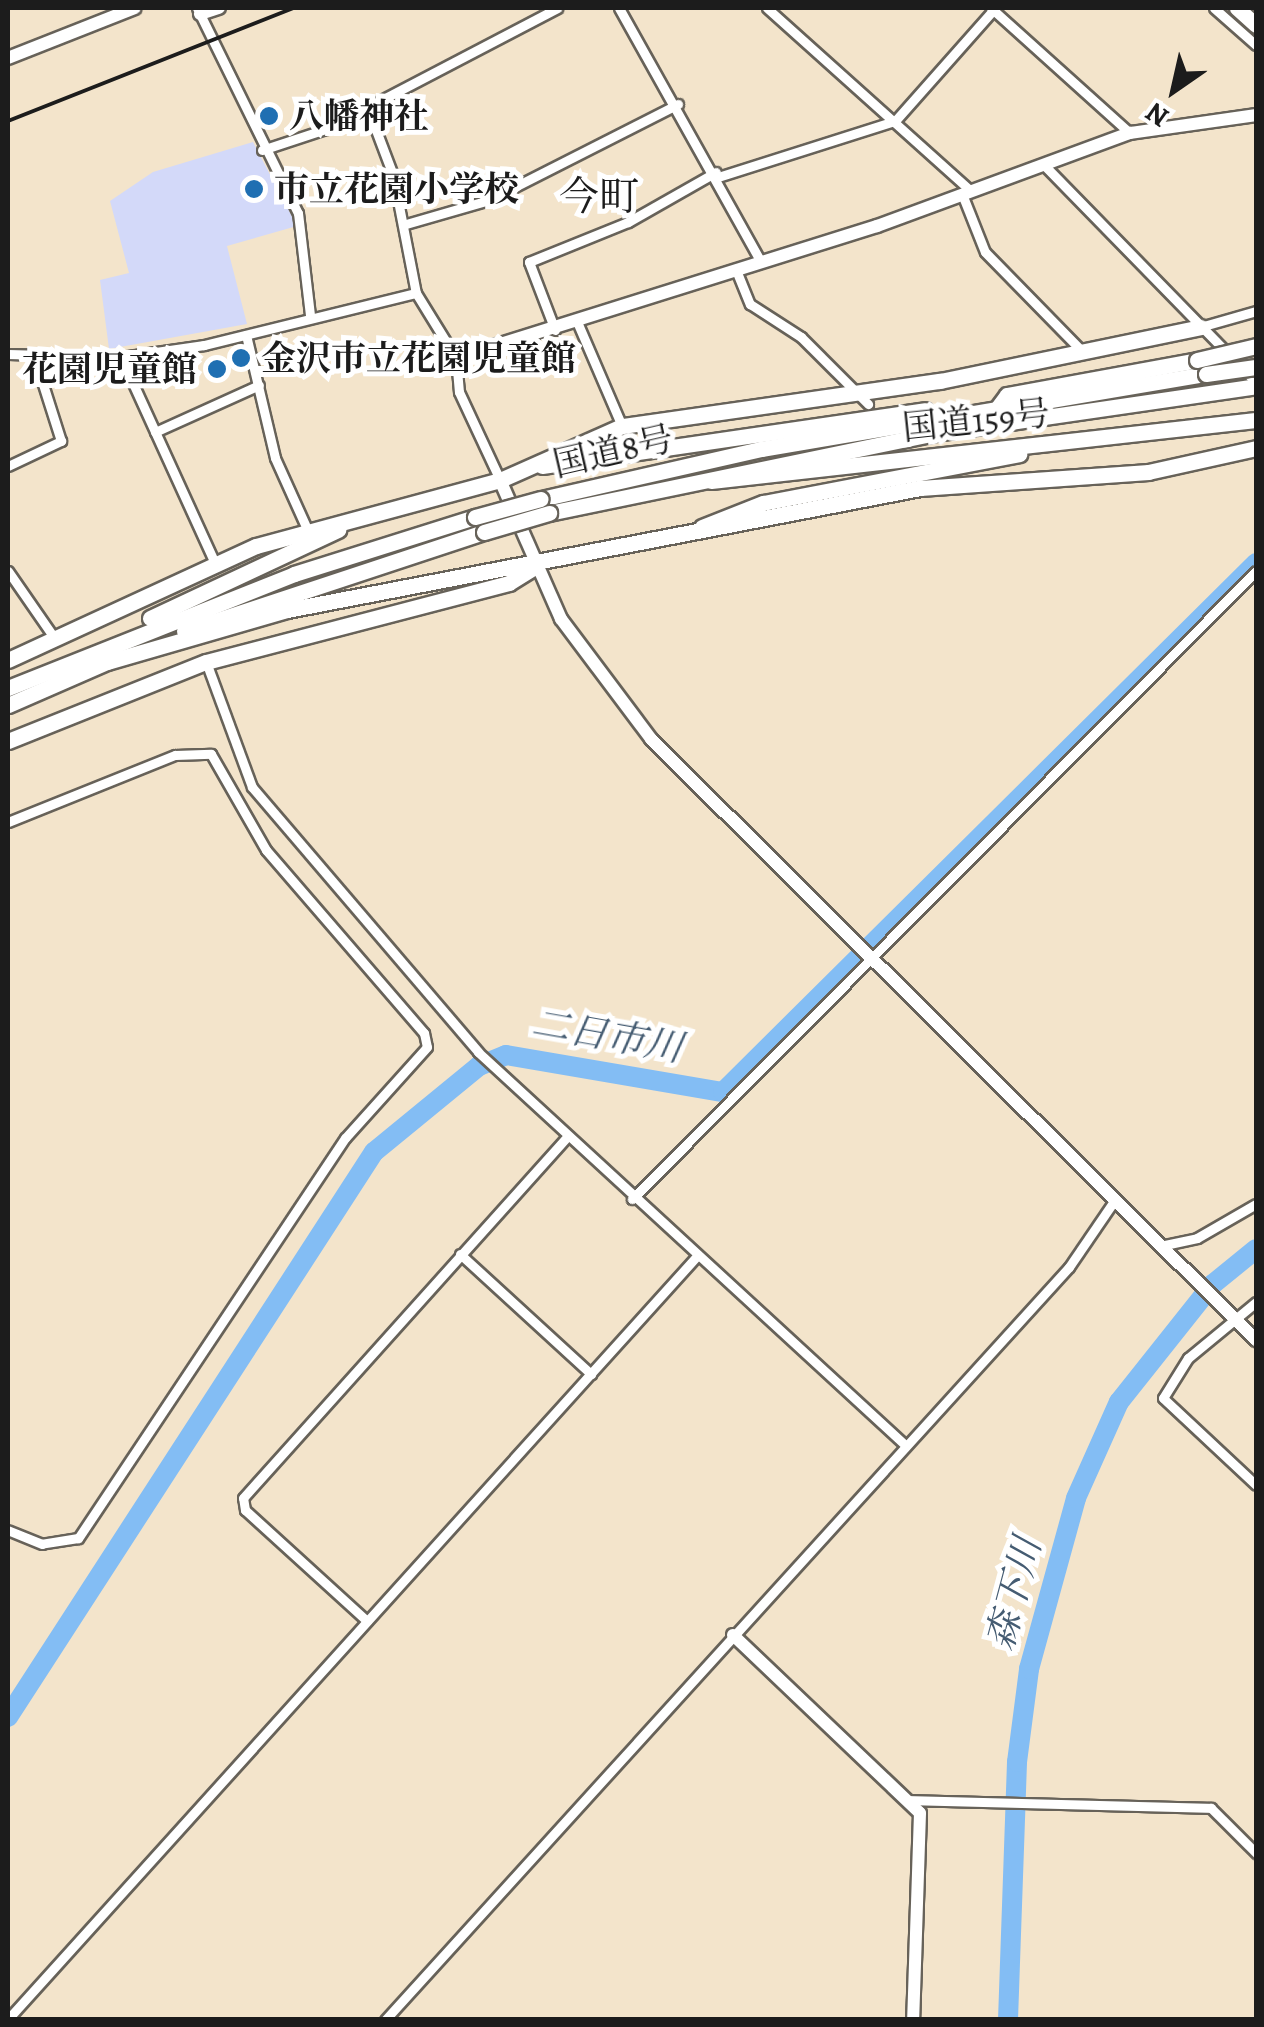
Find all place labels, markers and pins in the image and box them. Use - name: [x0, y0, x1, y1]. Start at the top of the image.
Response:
- place label: 八幡神社: [289, 95, 429, 137]
- marker: 八幡神社: [258, 105, 280, 127]
- place label: 市立花園小学校: [274, 168, 519, 210]
- marker: 市立花園小学校: [243, 178, 265, 200]
- place label: 金沢市立花園児童館: [261, 337, 576, 379]
- marker: 金沢市立花園児童館: [230, 347, 252, 369]
- place label: 花園児童館: [22, 348, 197, 390]
- marker: 花園児童館: [206, 358, 228, 380]

